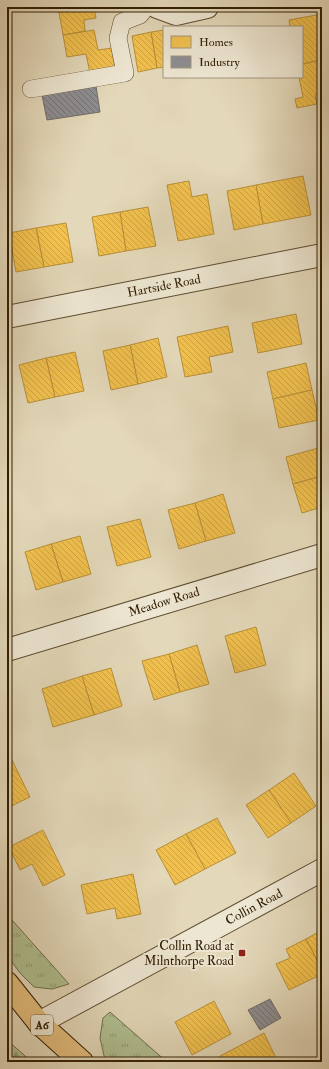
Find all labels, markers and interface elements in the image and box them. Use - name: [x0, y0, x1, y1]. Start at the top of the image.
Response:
- legend: [163, 26, 303, 78]
- text: Homes: [199, 35, 233, 50]
- text: Industry: [199, 55, 241, 70]
- street label: Hartside Road: [126, 271, 203, 301]
- street label: Meadow Road: [126, 583, 202, 620]
- street label: Collin Road: [223, 885, 286, 929]
- place label: Collin Road at Milnthorpe Road: [144, 938, 235, 970]
- marker: Collin Road at Milnthorpe Road: [237, 948, 247, 958]
- road number: A6: [31, 1015, 53, 1035]

